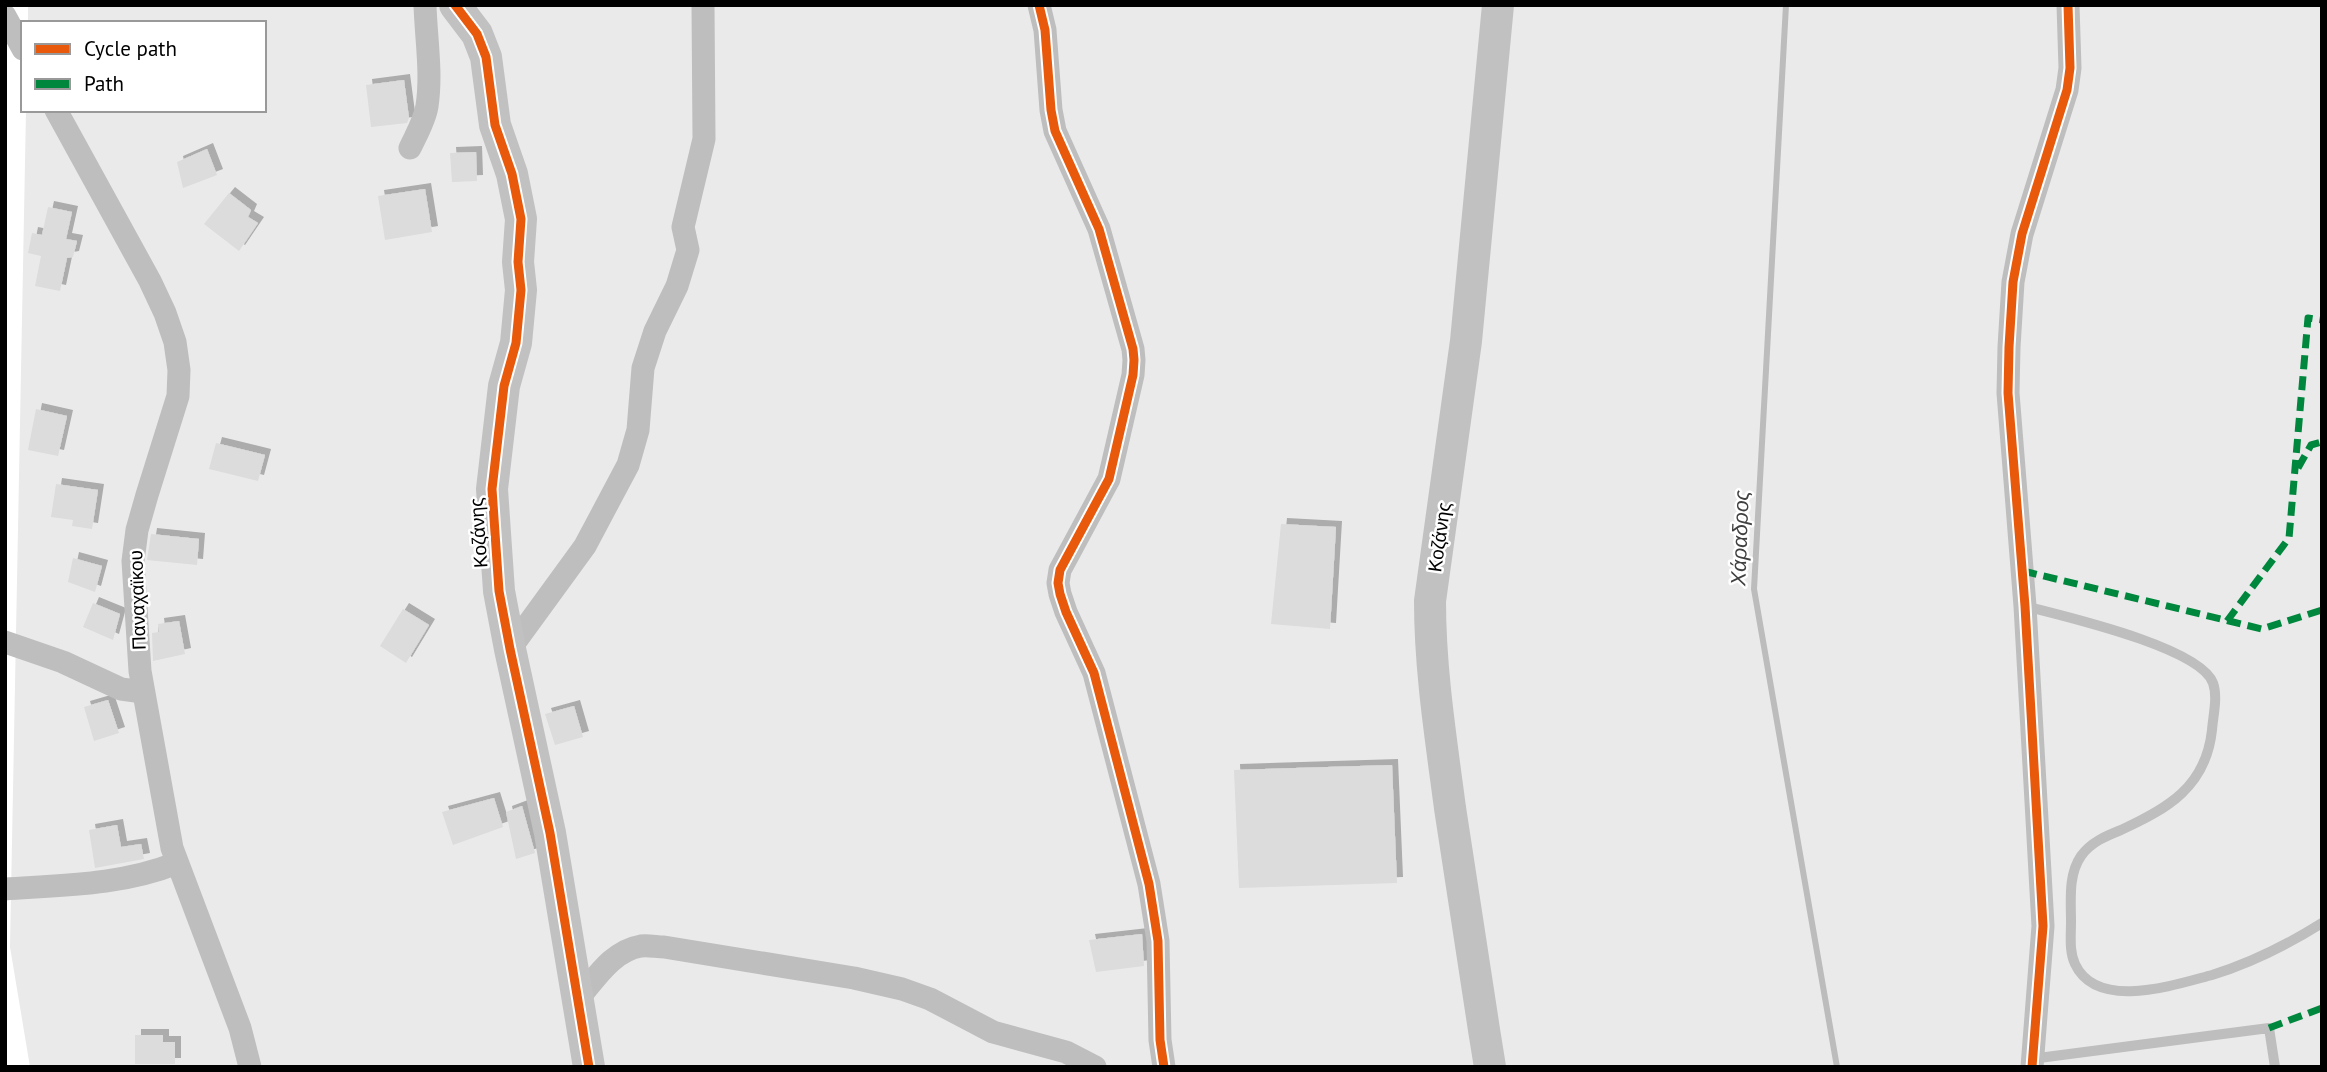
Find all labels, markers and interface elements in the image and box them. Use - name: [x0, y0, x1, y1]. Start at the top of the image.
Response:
- legend: [21, 21, 266, 112]
- text: Cycle path: [84, 35, 177, 62]
- text: Path: [84, 70, 124, 97]
- water label: Χάραδρος: [1724, 489, 1755, 587]
- street label: Κοζάνης: [464, 497, 492, 569]
- street label: Κοζάνης: [1422, 501, 1456, 573]
- street label: Παναχαϊκου: [123, 550, 151, 650]

